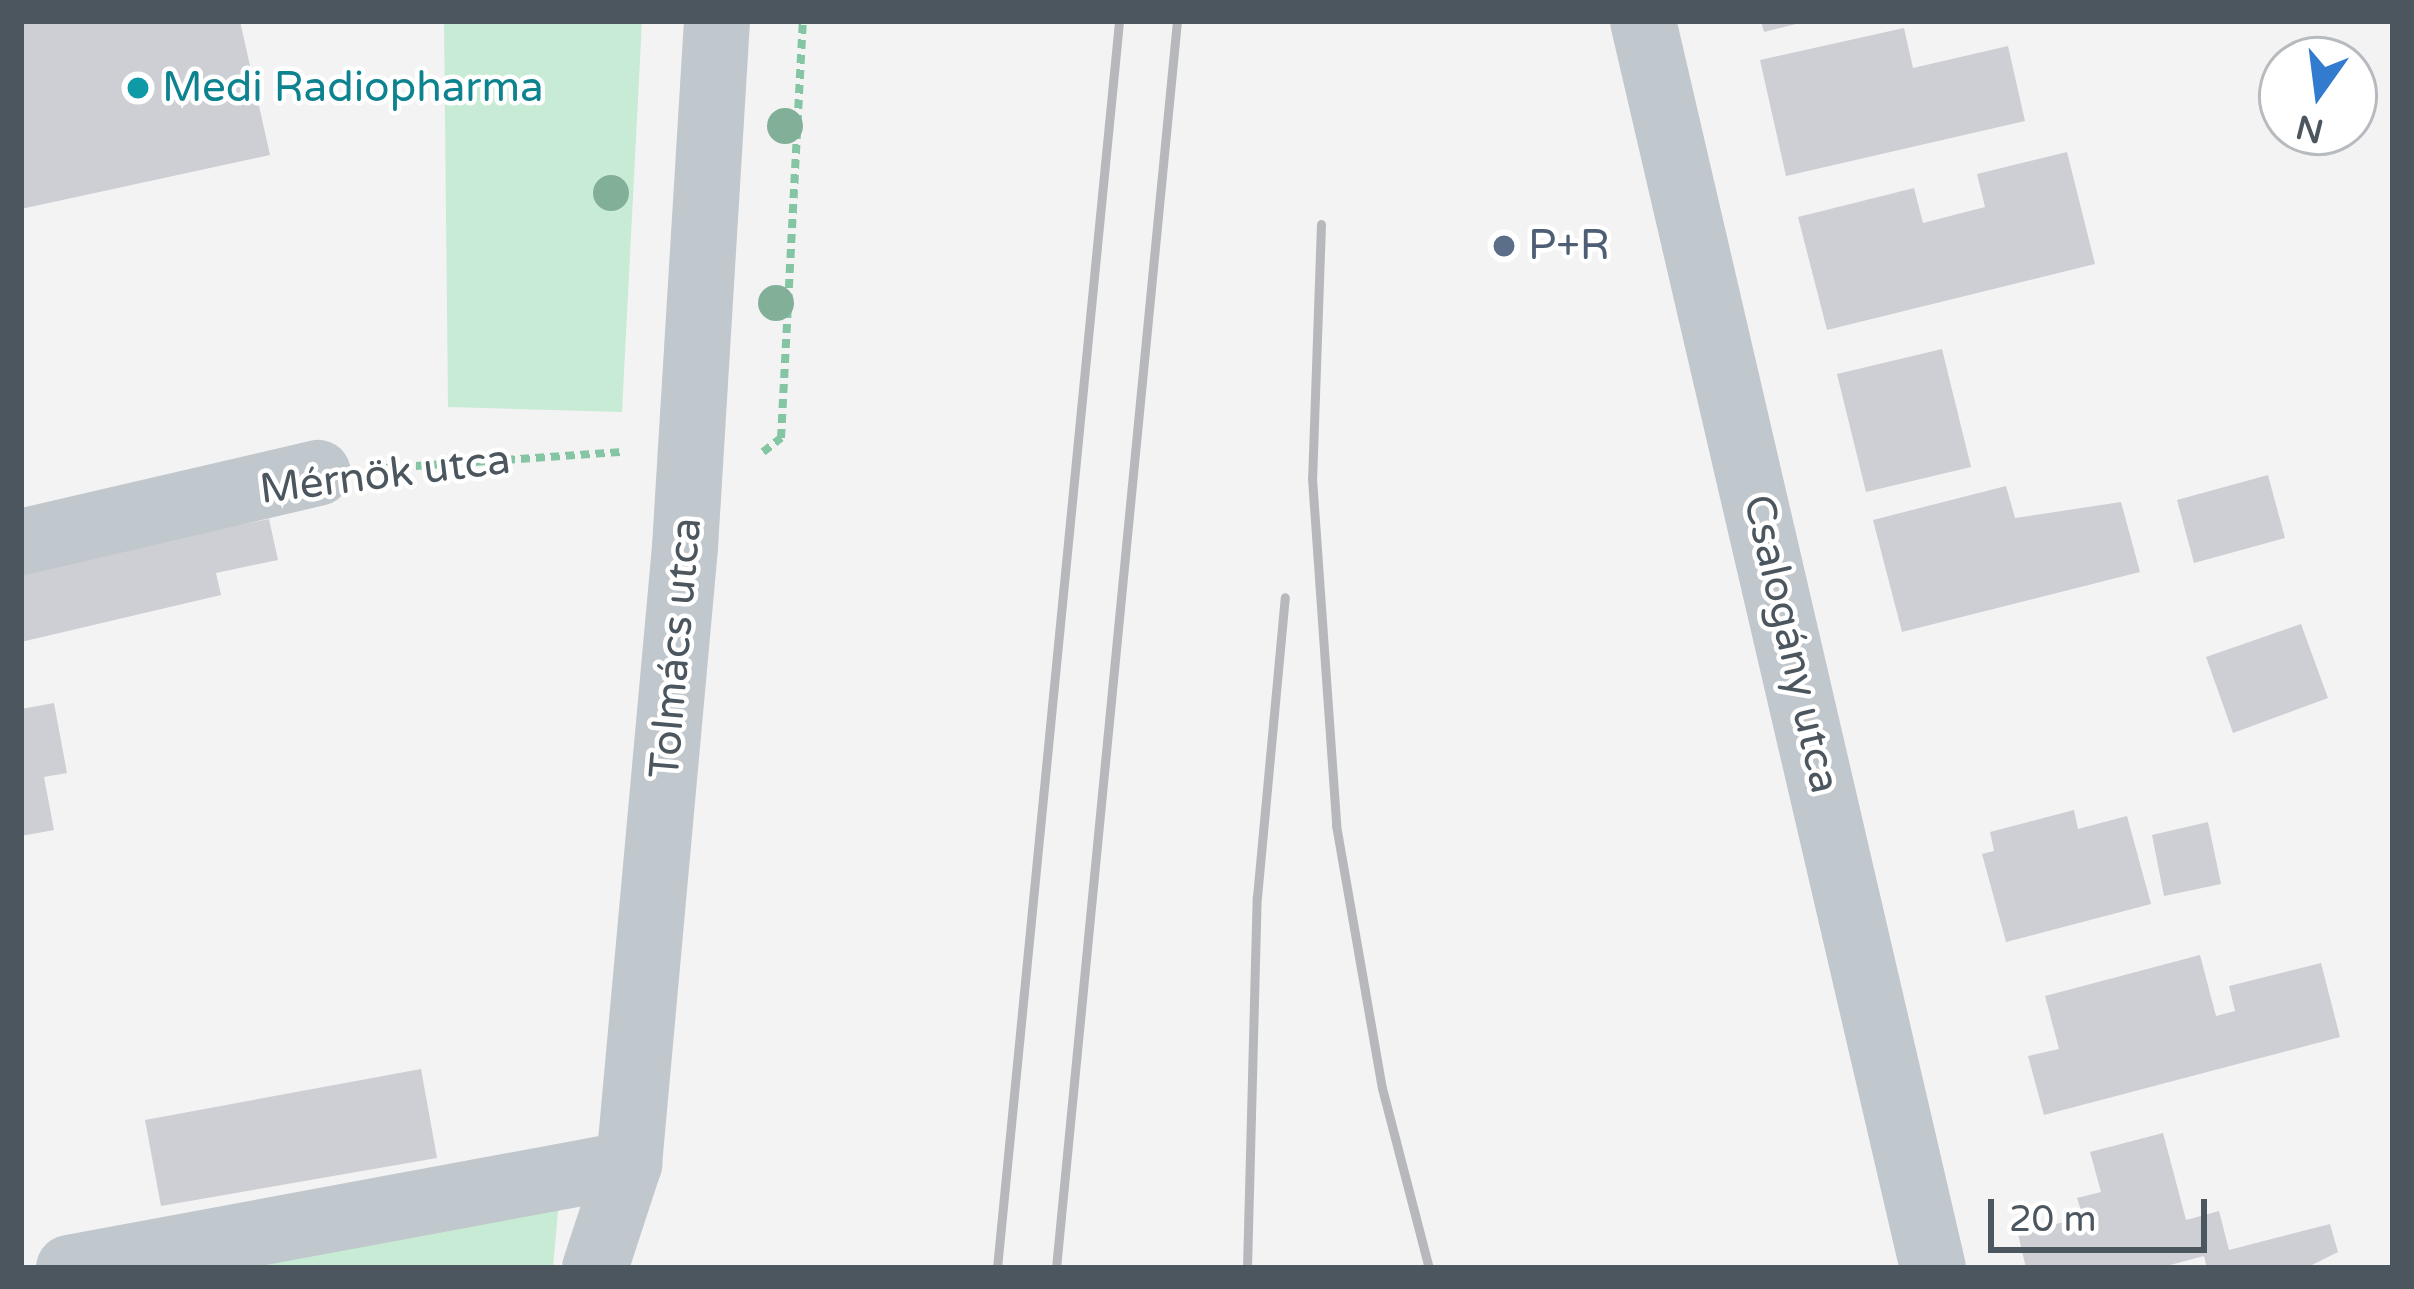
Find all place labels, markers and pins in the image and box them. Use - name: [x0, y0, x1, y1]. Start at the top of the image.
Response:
- place label: Medi Radiopharma: [162, 63, 544, 113]
- marker: Medi Radiopharma: [125, 75, 151, 101]
- place label: P+R: [1528, 221, 1610, 271]
- marker: P+R: [1491, 233, 1517, 259]

